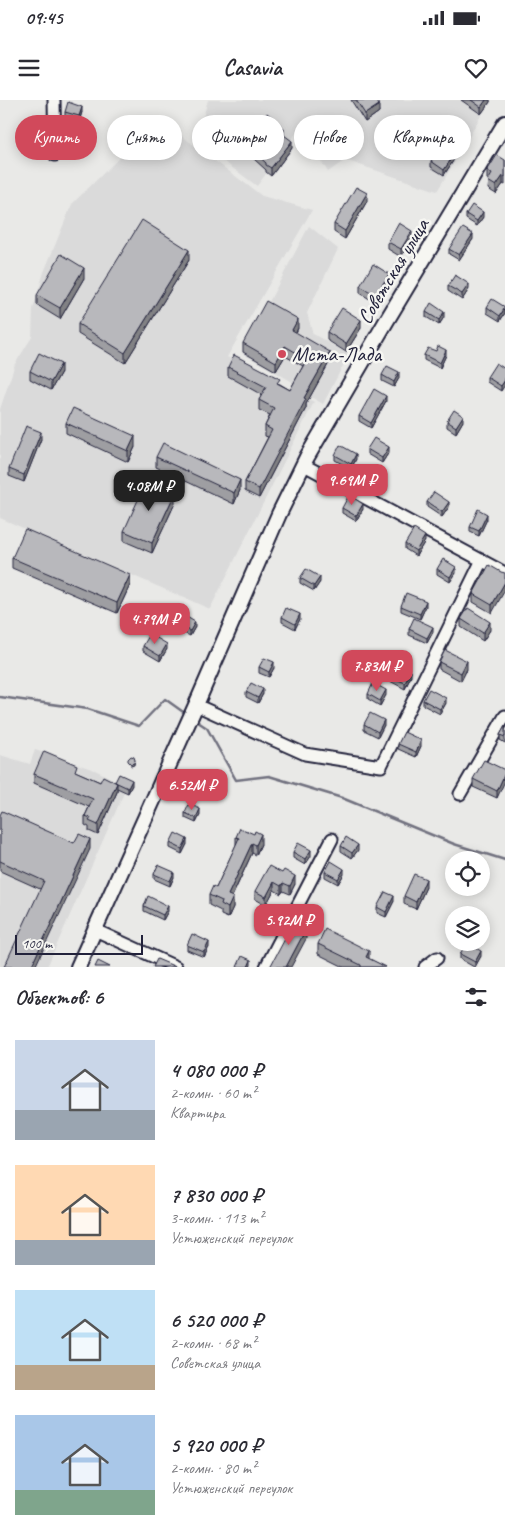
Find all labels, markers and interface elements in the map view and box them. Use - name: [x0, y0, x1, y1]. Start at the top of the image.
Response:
- text: 09:45: [25, 6, 62, 30]
- icon: menu: [15, 54, 43, 82]
- text: Casavia: [223, 54, 282, 82]
- icon: heart: [462, 54, 490, 82]
- chip: Купить: [15, 115, 97, 160]
- chip: Снять: [107, 115, 182, 160]
- chip: Фильтры: [192, 115, 284, 160]
- chip: Новое: [294, 115, 364, 160]
- chip: Квартира: [374, 115, 471, 160]
- street label: Советская улица: [351, 212, 436, 328]
- place label: Мста-Лада: [292, 341, 383, 367]
- marker: Мста-Лада: [276, 348, 288, 360]
- pin: 9.69M ₽: [306, 464, 398, 506]
- pin: 4.08M ₽: [103, 470, 195, 512]
- text: 9.69M ₽: [328, 470, 376, 490]
- text: 4.08M ₽: [125, 476, 173, 496]
- pin: 4.79M ₽: [109, 602, 201, 645]
- text: 4.79M ₽: [131, 609, 179, 629]
- pin: 7.83M ₽: [331, 650, 423, 692]
- text: 7.83M ₽: [353, 656, 401, 676]
- pin: 6.52M ₽: [146, 768, 238, 811]
- text: 6.52M ₽: [168, 775, 216, 795]
- map controls: [445, 851, 490, 951]
- button: locate: [445, 851, 490, 896]
- pin: 5.92M ₽: [243, 904, 335, 946]
- button: layers: [445, 906, 490, 951]
- text: 5.92M ₽: [265, 910, 313, 930]
- scale bar: [15, 932, 142, 955]
- text: 100 m: [22, 935, 52, 952]
- icon: filters: [462, 983, 490, 1011]
- text: Объектов: 6: [15, 984, 103, 1010]
- text: 4 080 000 ₽: [170, 1057, 262, 1083]
- icon: home: [55, 1060, 115, 1120]
- text: 2-комн. · 60 m²: [170, 1083, 256, 1103]
- text: Квартира: [170, 1103, 225, 1123]
- text: 7 830 000 ₽: [170, 1182, 262, 1208]
- icon: home: [55, 1185, 115, 1245]
- text: 3-комн. · 113 m²: [170, 1208, 263, 1228]
- text: Устюженский переулок: [170, 1228, 292, 1248]
- text: 6 520 000 ₽: [170, 1307, 262, 1333]
- icon: home: [55, 1310, 115, 1370]
- text: 2-комн. · 68 m²: [170, 1333, 256, 1353]
- text: Советская улица: [170, 1353, 260, 1373]
- text: 5 920 000 ₽: [170, 1432, 262, 1458]
- icon: home: [55, 1435, 115, 1495]
- text: 2-комн. · 80 m²: [170, 1458, 256, 1478]
- text: Устюженский переулок: [170, 1478, 292, 1498]

